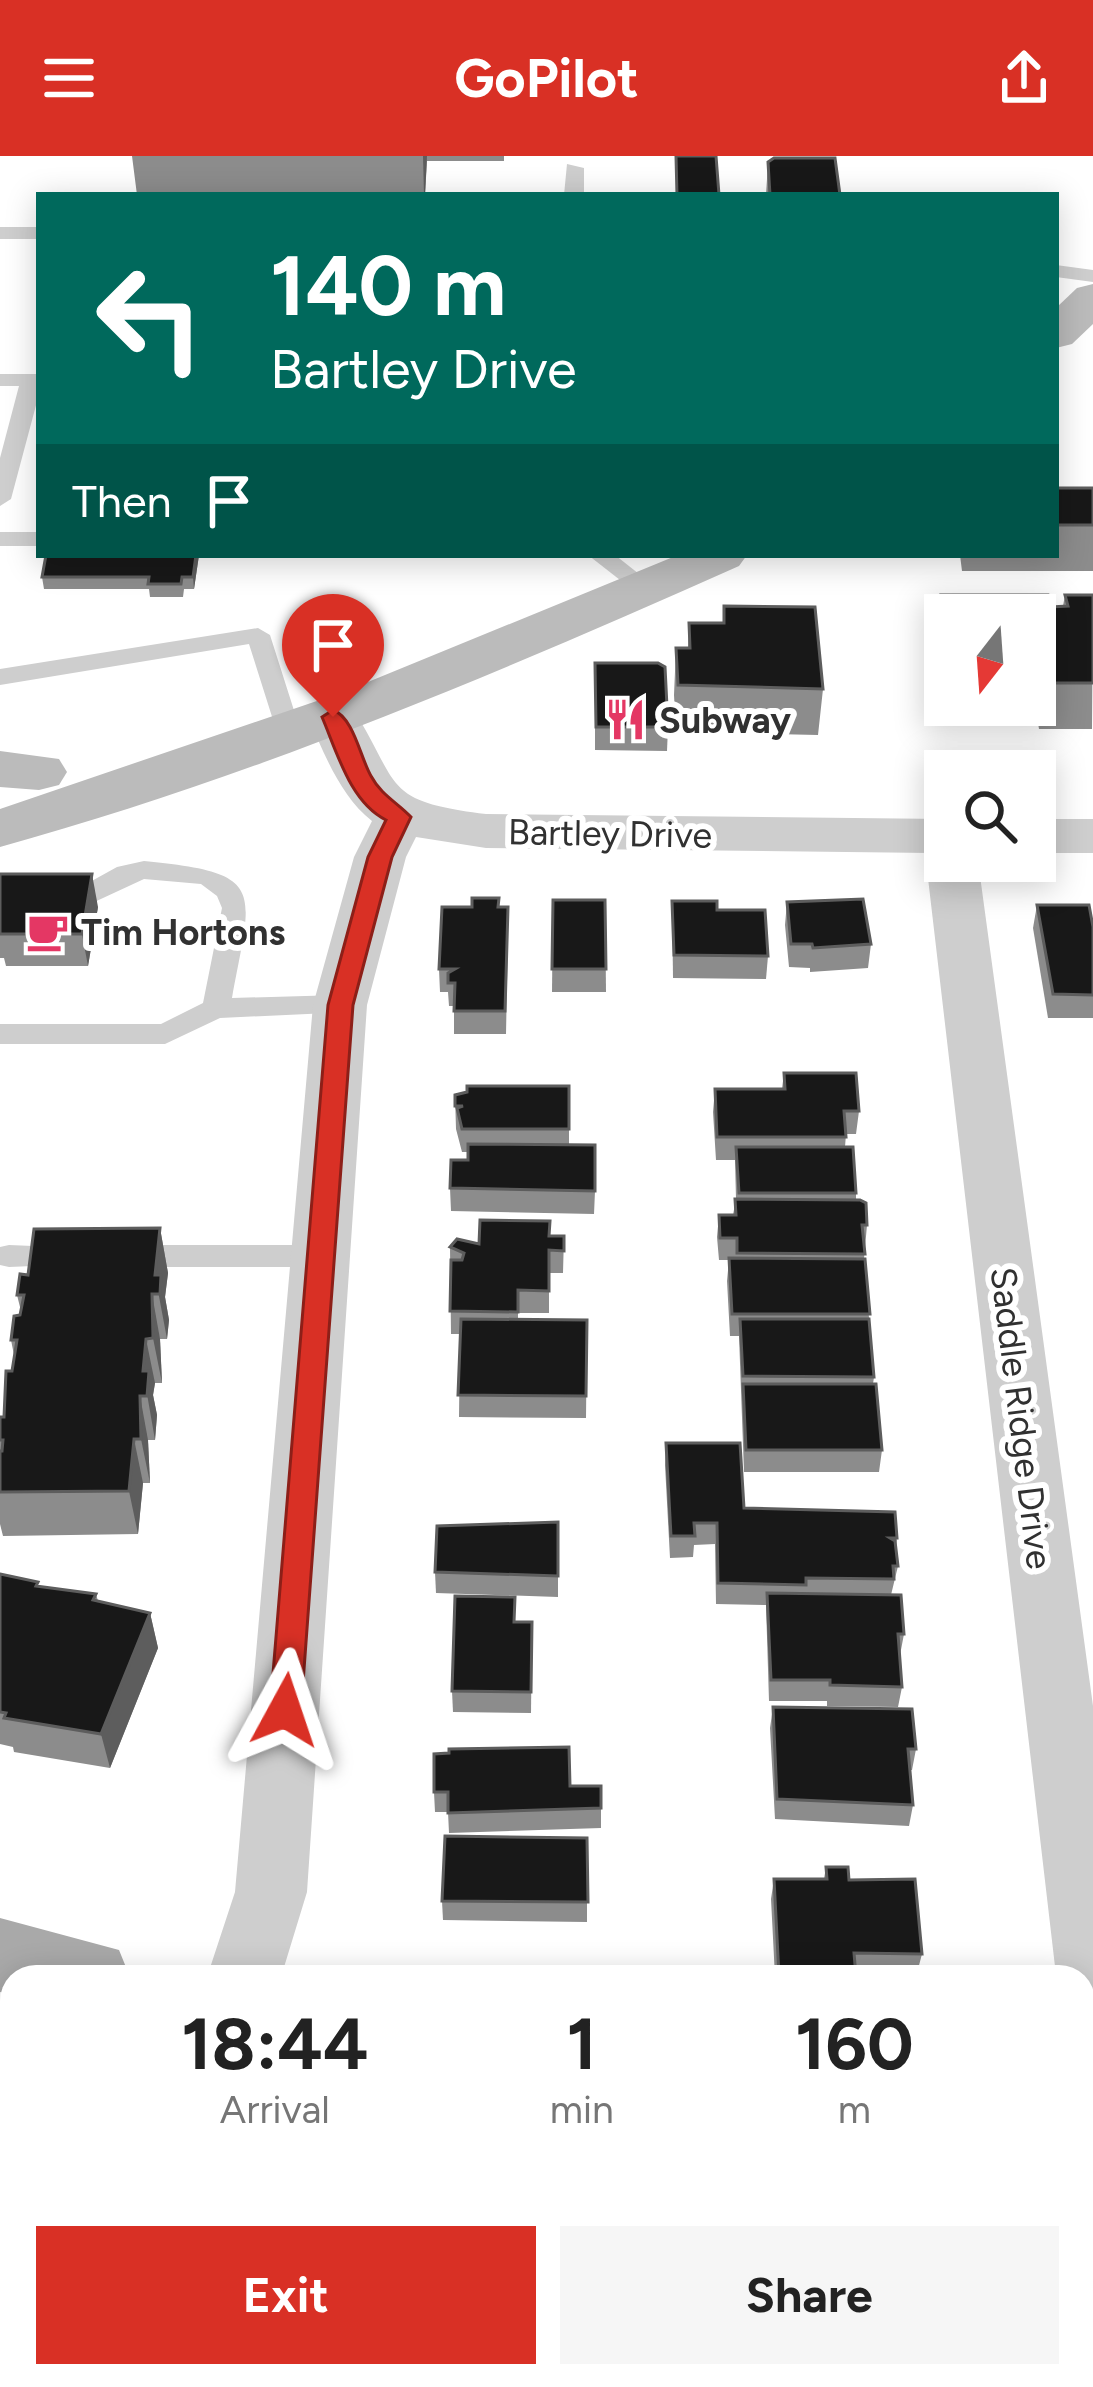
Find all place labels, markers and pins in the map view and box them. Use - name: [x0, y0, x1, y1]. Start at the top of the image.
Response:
- pin: [282, 594, 384, 717]
- restaurant icon: Subway: [602, 697, 648, 743]
- place label: Subway: [659, 699, 791, 742]
- cafe icon: Tim Hortons: [24, 909, 70, 955]
- place label: Tim Hortons: [81, 911, 285, 954]

